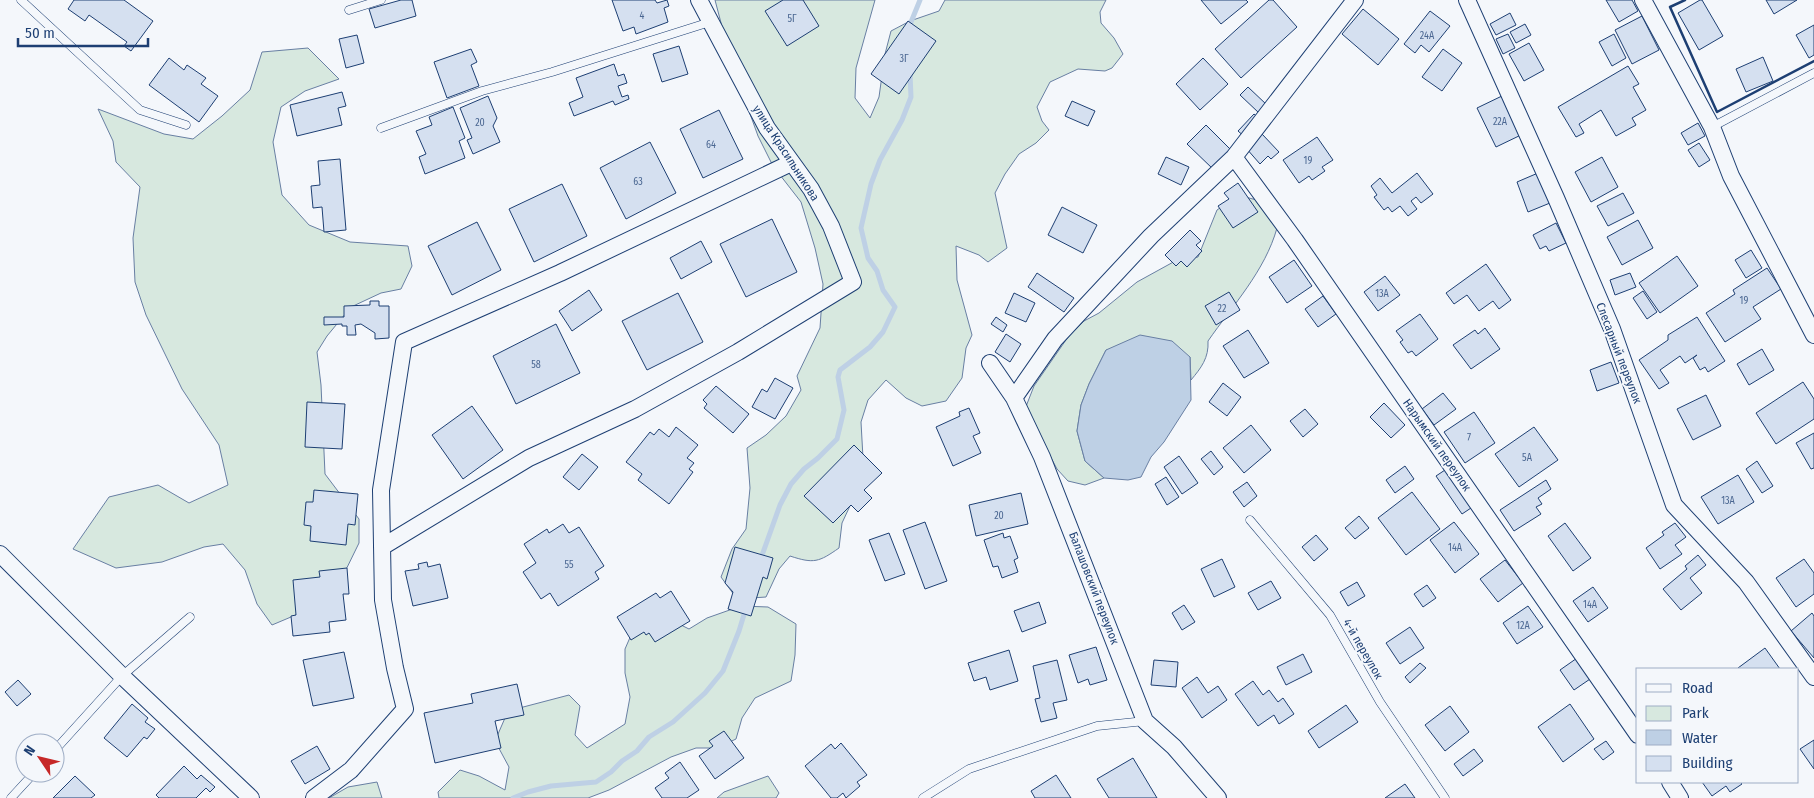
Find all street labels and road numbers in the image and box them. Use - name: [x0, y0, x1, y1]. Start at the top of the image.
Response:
- street label: улица Красильникова: [750, 103, 822, 204]
- street label: Слесарный переулок: [1593, 301, 1645, 406]
- street label: Нарымский переулок: [1400, 396, 1474, 494]
- street label: Балашовский переулок: [1066, 530, 1122, 647]
- street label: 4-й переулок: [1340, 616, 1386, 682]

